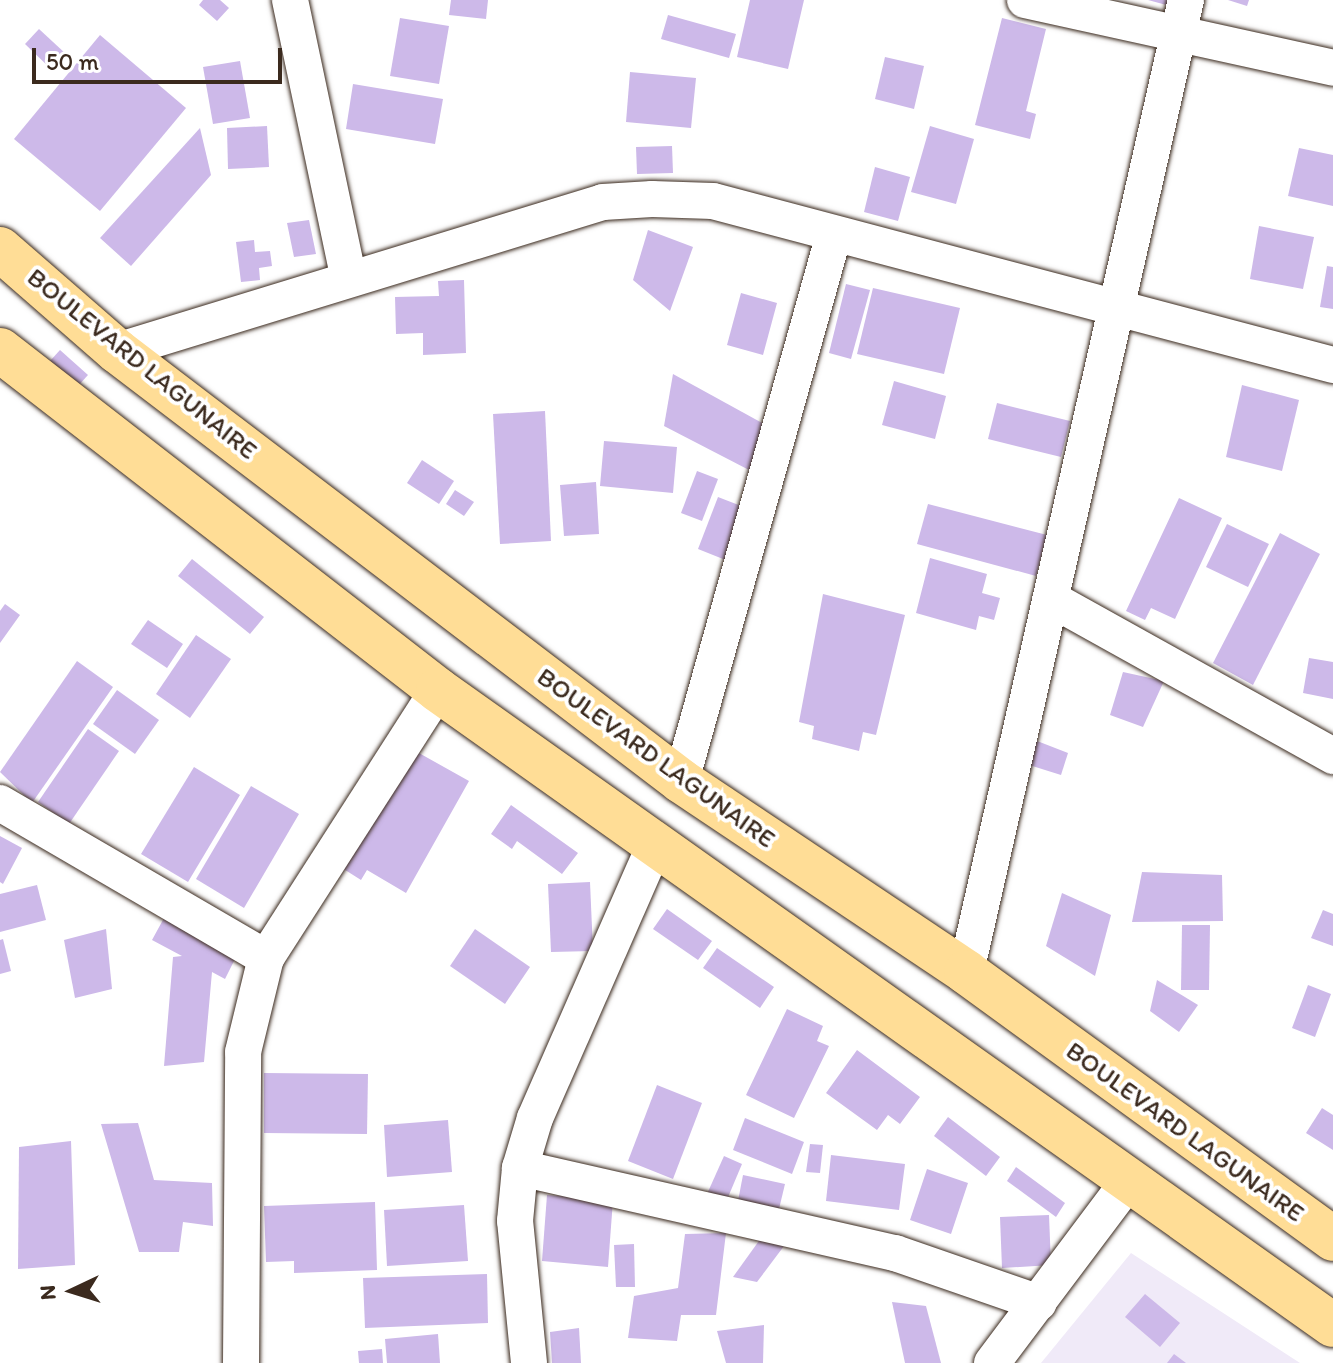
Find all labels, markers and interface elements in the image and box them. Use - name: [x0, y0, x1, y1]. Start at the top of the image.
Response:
- scale bar: [36, 32, 286, 82]
- text: 50 m: [46, 47, 99, 76]
- street label: BOULEVARD LAGUNAIRE: [20, 261, 264, 467]
- street label: BOULEVARD LAGUNAIRE: [530, 660, 782, 856]
- street label: BOULEVARD LAGUNAIRE: [1059, 1034, 1311, 1230]
- north arrow: [32, 1251, 112, 1331]
- text: N: [34, 1284, 62, 1301]

